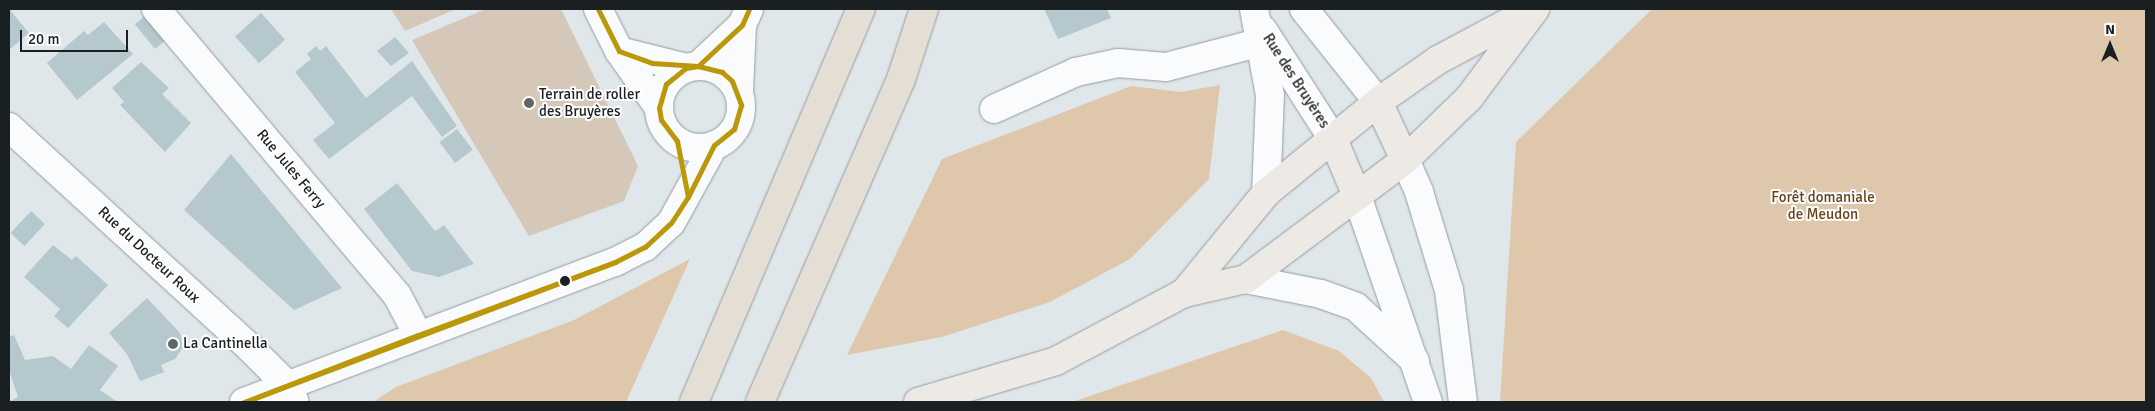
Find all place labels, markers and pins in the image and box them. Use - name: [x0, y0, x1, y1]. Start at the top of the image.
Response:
- place label: Terrain de roller des Bruyères: [539, 85, 640, 120]
- marker: Terrain de roller des Bruyères: [523, 97, 535, 109]
- unlabelled marker: [560, 276, 570, 286]
- place label: La Cantinella: [183, 335, 268, 353]
- marker: La Cantinella: [167, 338, 179, 350]

